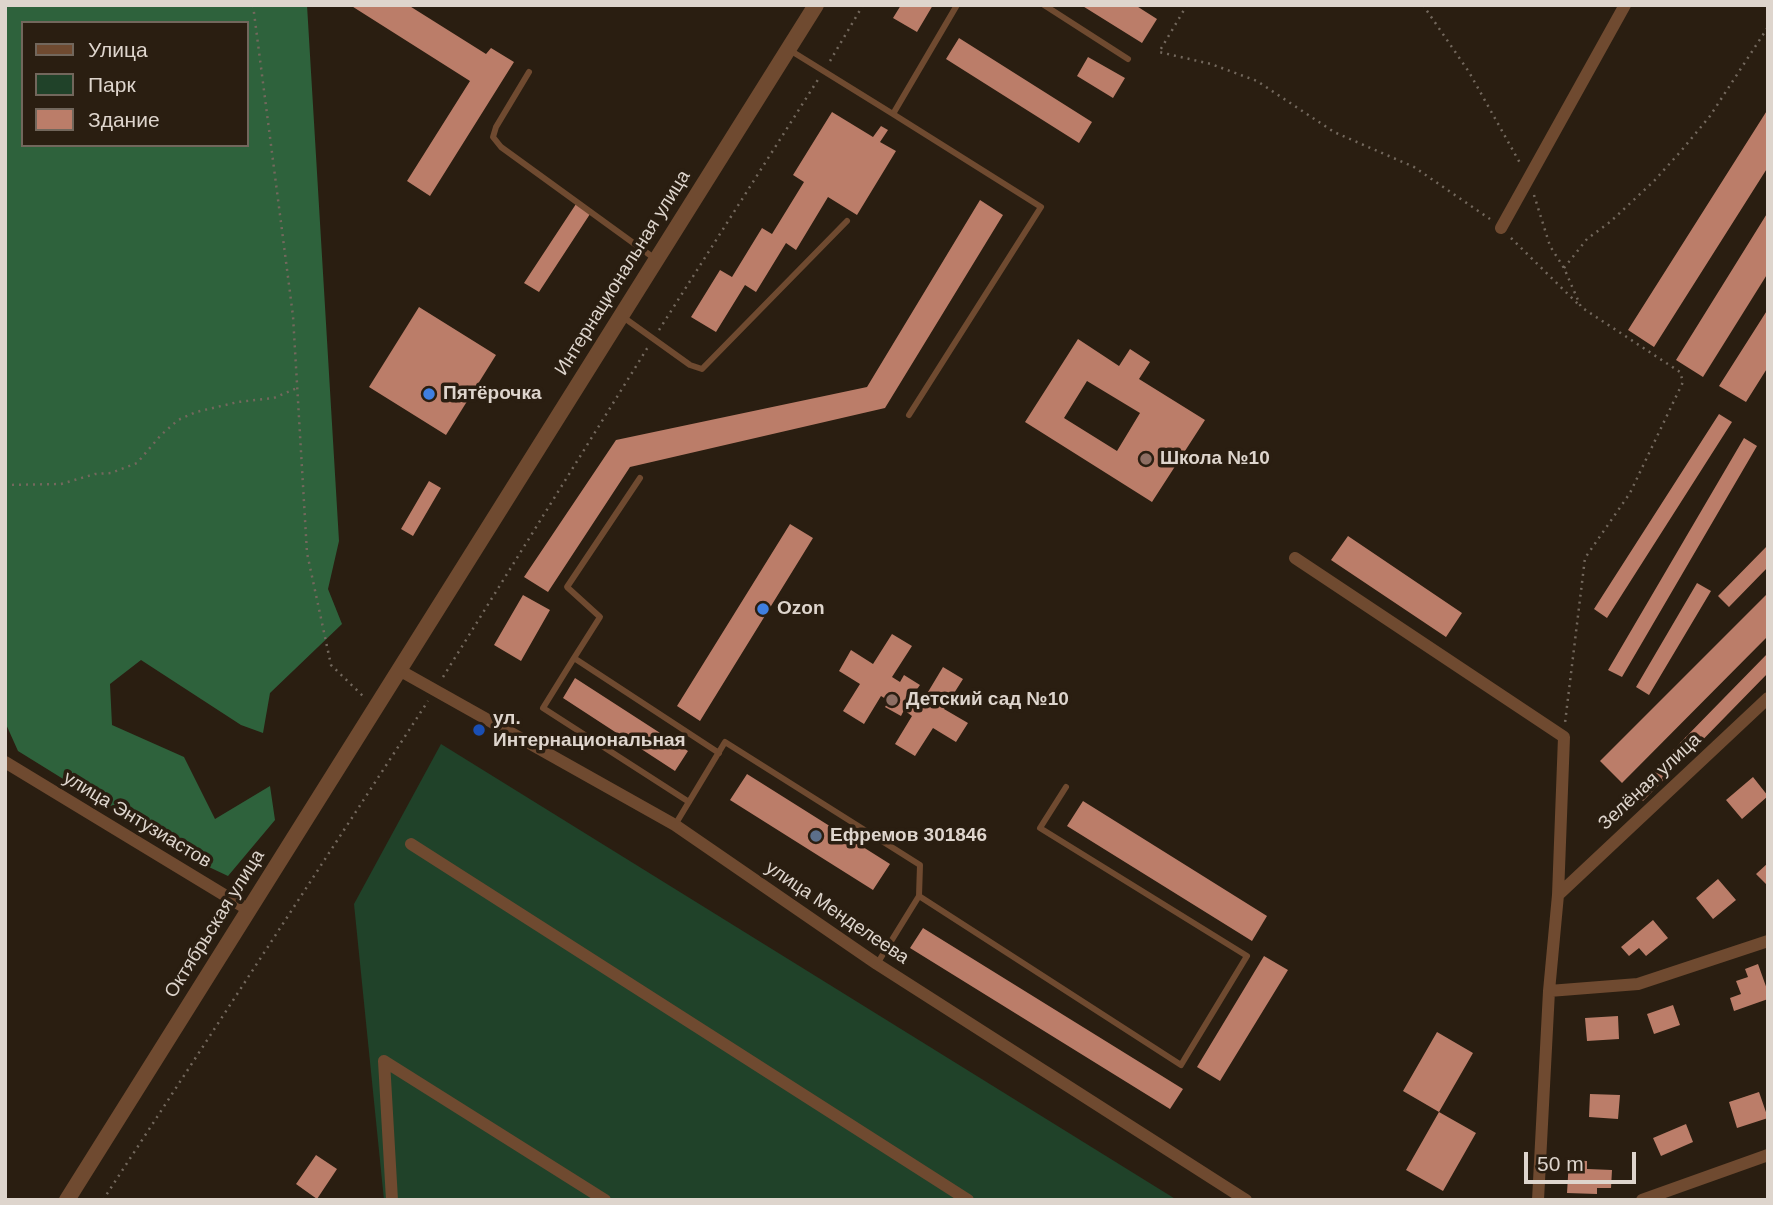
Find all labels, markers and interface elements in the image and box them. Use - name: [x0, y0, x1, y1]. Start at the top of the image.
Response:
- legend: [21, 21, 248, 147]
- text: Улица: [88, 38, 148, 61]
- text: Парк: [88, 73, 136, 96]
- text: Здание: [88, 108, 160, 131]
- street label: Интернациональная улица: [550, 166, 696, 380]
- place label: Пятёрочка: [443, 383, 541, 405]
- marker: Пятёрочка: [421, 386, 437, 402]
- place label: Школа №10: [1160, 448, 1270, 470]
- marker: Школа №10: [1138, 451, 1154, 467]
- place label: Ozon: [777, 598, 824, 620]
- marker: Ozon: [755, 601, 771, 617]
- place label: Детский сад №10: [906, 689, 1069, 711]
- marker: Детский сад №10: [884, 692, 900, 708]
- place label: ул. Интернациональная: [493, 708, 686, 752]
- marker: ул. Интернациональная: [471, 722, 487, 738]
- street label: Зелёная улица: [1594, 729, 1706, 835]
- street label: улица Энтузиастов: [59, 767, 215, 873]
- place label: Ефремов 301846: [830, 825, 987, 847]
- marker: Ефремов 301846: [808, 828, 824, 844]
- street label: Октябрьская улица: [160, 846, 270, 1002]
- street label: улица Менделеева: [761, 856, 913, 970]
- scale bar: [1528, 1138, 1640, 1182]
- text: 50 m: [1537, 1152, 1584, 1175]

